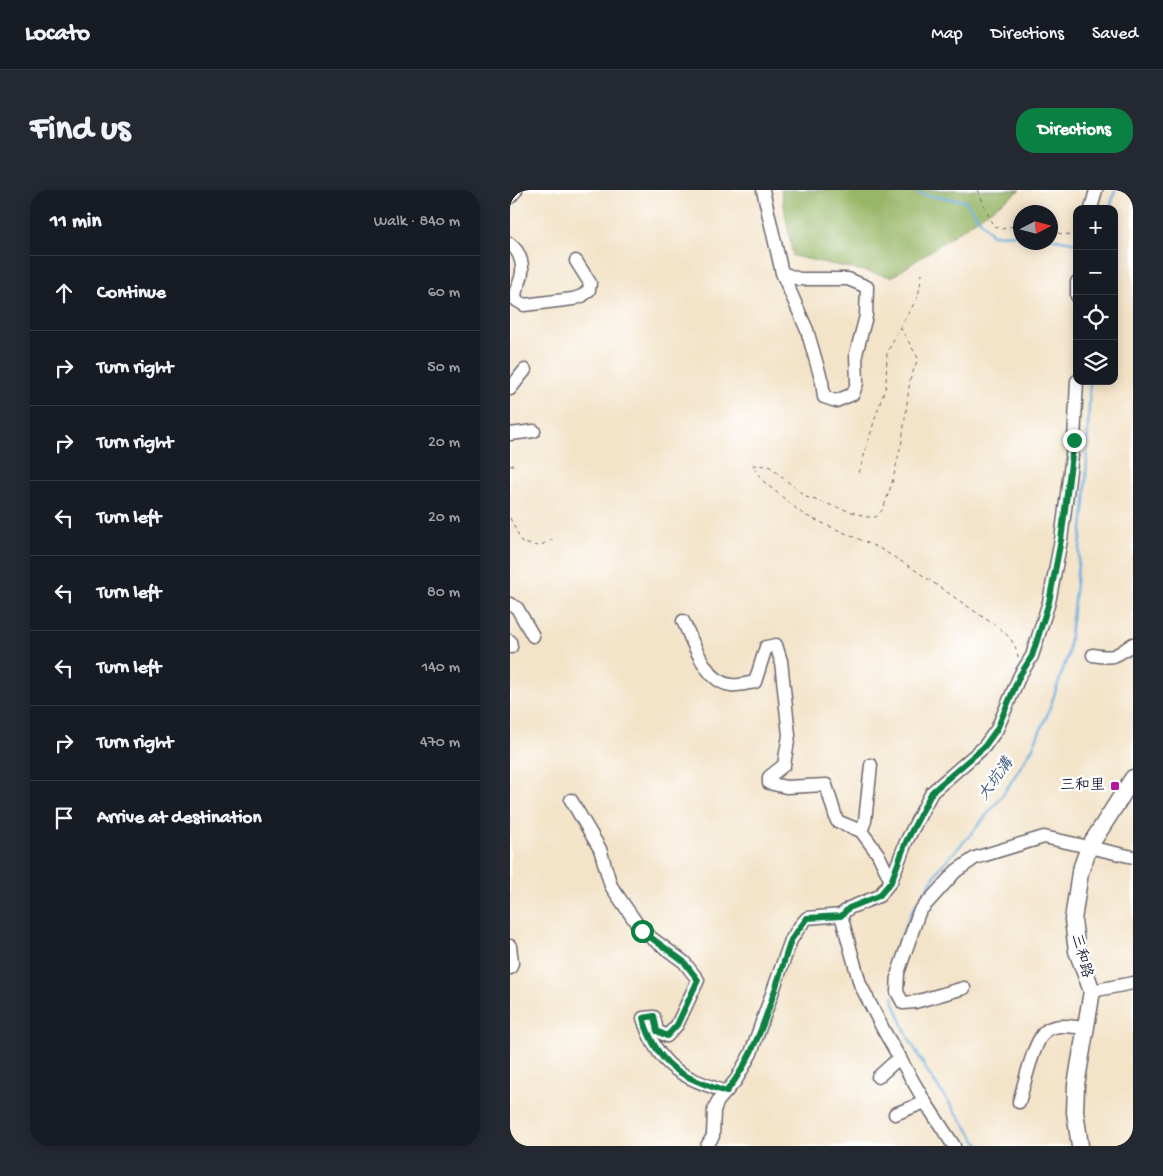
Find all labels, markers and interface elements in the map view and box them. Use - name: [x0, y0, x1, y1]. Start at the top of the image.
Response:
- text: Locato: [25, 20, 90, 49]
- text: Map: [931, 24, 963, 45]
- text: Directions: [991, 24, 1064, 45]
- text: Saved: [1092, 24, 1138, 45]
- button: Directions: [1016, 108, 1133, 153]
- text: Find us: [30, 110, 130, 151]
- north arrow: [1013, 205, 1058, 250]
- map controls: [1073, 205, 1118, 385]
- button: +: [1073, 205, 1118, 250]
- text: 11 min: [50, 210, 101, 235]
- text: Walk · 840 m: [374, 213, 460, 232]
- button: −: [1073, 250, 1118, 295]
- icon: ahead: [50, 279, 78, 307]
- text: Continue: [97, 282, 166, 305]
- text: 60 m: [428, 284, 460, 303]
- button: locate: [1073, 295, 1118, 340]
- button: layers: [1073, 340, 1118, 385]
- icon: right: [50, 354, 78, 382]
- text: Turn right: [97, 357, 173, 380]
- text: 50 m: [427, 359, 460, 378]
- icon: right: [50, 429, 78, 457]
- route end: [1063, 429, 1086, 452]
- text: Turn right: [97, 432, 173, 455]
- text: 20 m: [428, 434, 460, 453]
- icon: left: [50, 504, 78, 532]
- text: Turn left: [97, 507, 161, 530]
- text: 20 m: [428, 509, 460, 528]
- icon: left: [50, 579, 78, 607]
- text: Turn left: [97, 582, 161, 605]
- text: 80 m: [427, 584, 460, 603]
- icon: left: [50, 654, 78, 682]
- text: Turn left: [97, 657, 161, 680]
- text: 140 m: [422, 659, 460, 678]
- icon: right: [50, 729, 78, 757]
- text: Turn right: [97, 732, 173, 755]
- text: 470 m: [420, 734, 460, 753]
- water label: 大坑溝: [974, 752, 1020, 805]
- place label: 三和里: [1060, 777, 1105, 795]
- marker: 三和里: [1109, 780, 1121, 792]
- icon: arrive: [50, 804, 78, 832]
- text: Arrive at destination: [97, 807, 261, 830]
- route start: [631, 920, 654, 943]
- street label: 三和路: [1066, 932, 1096, 980]

